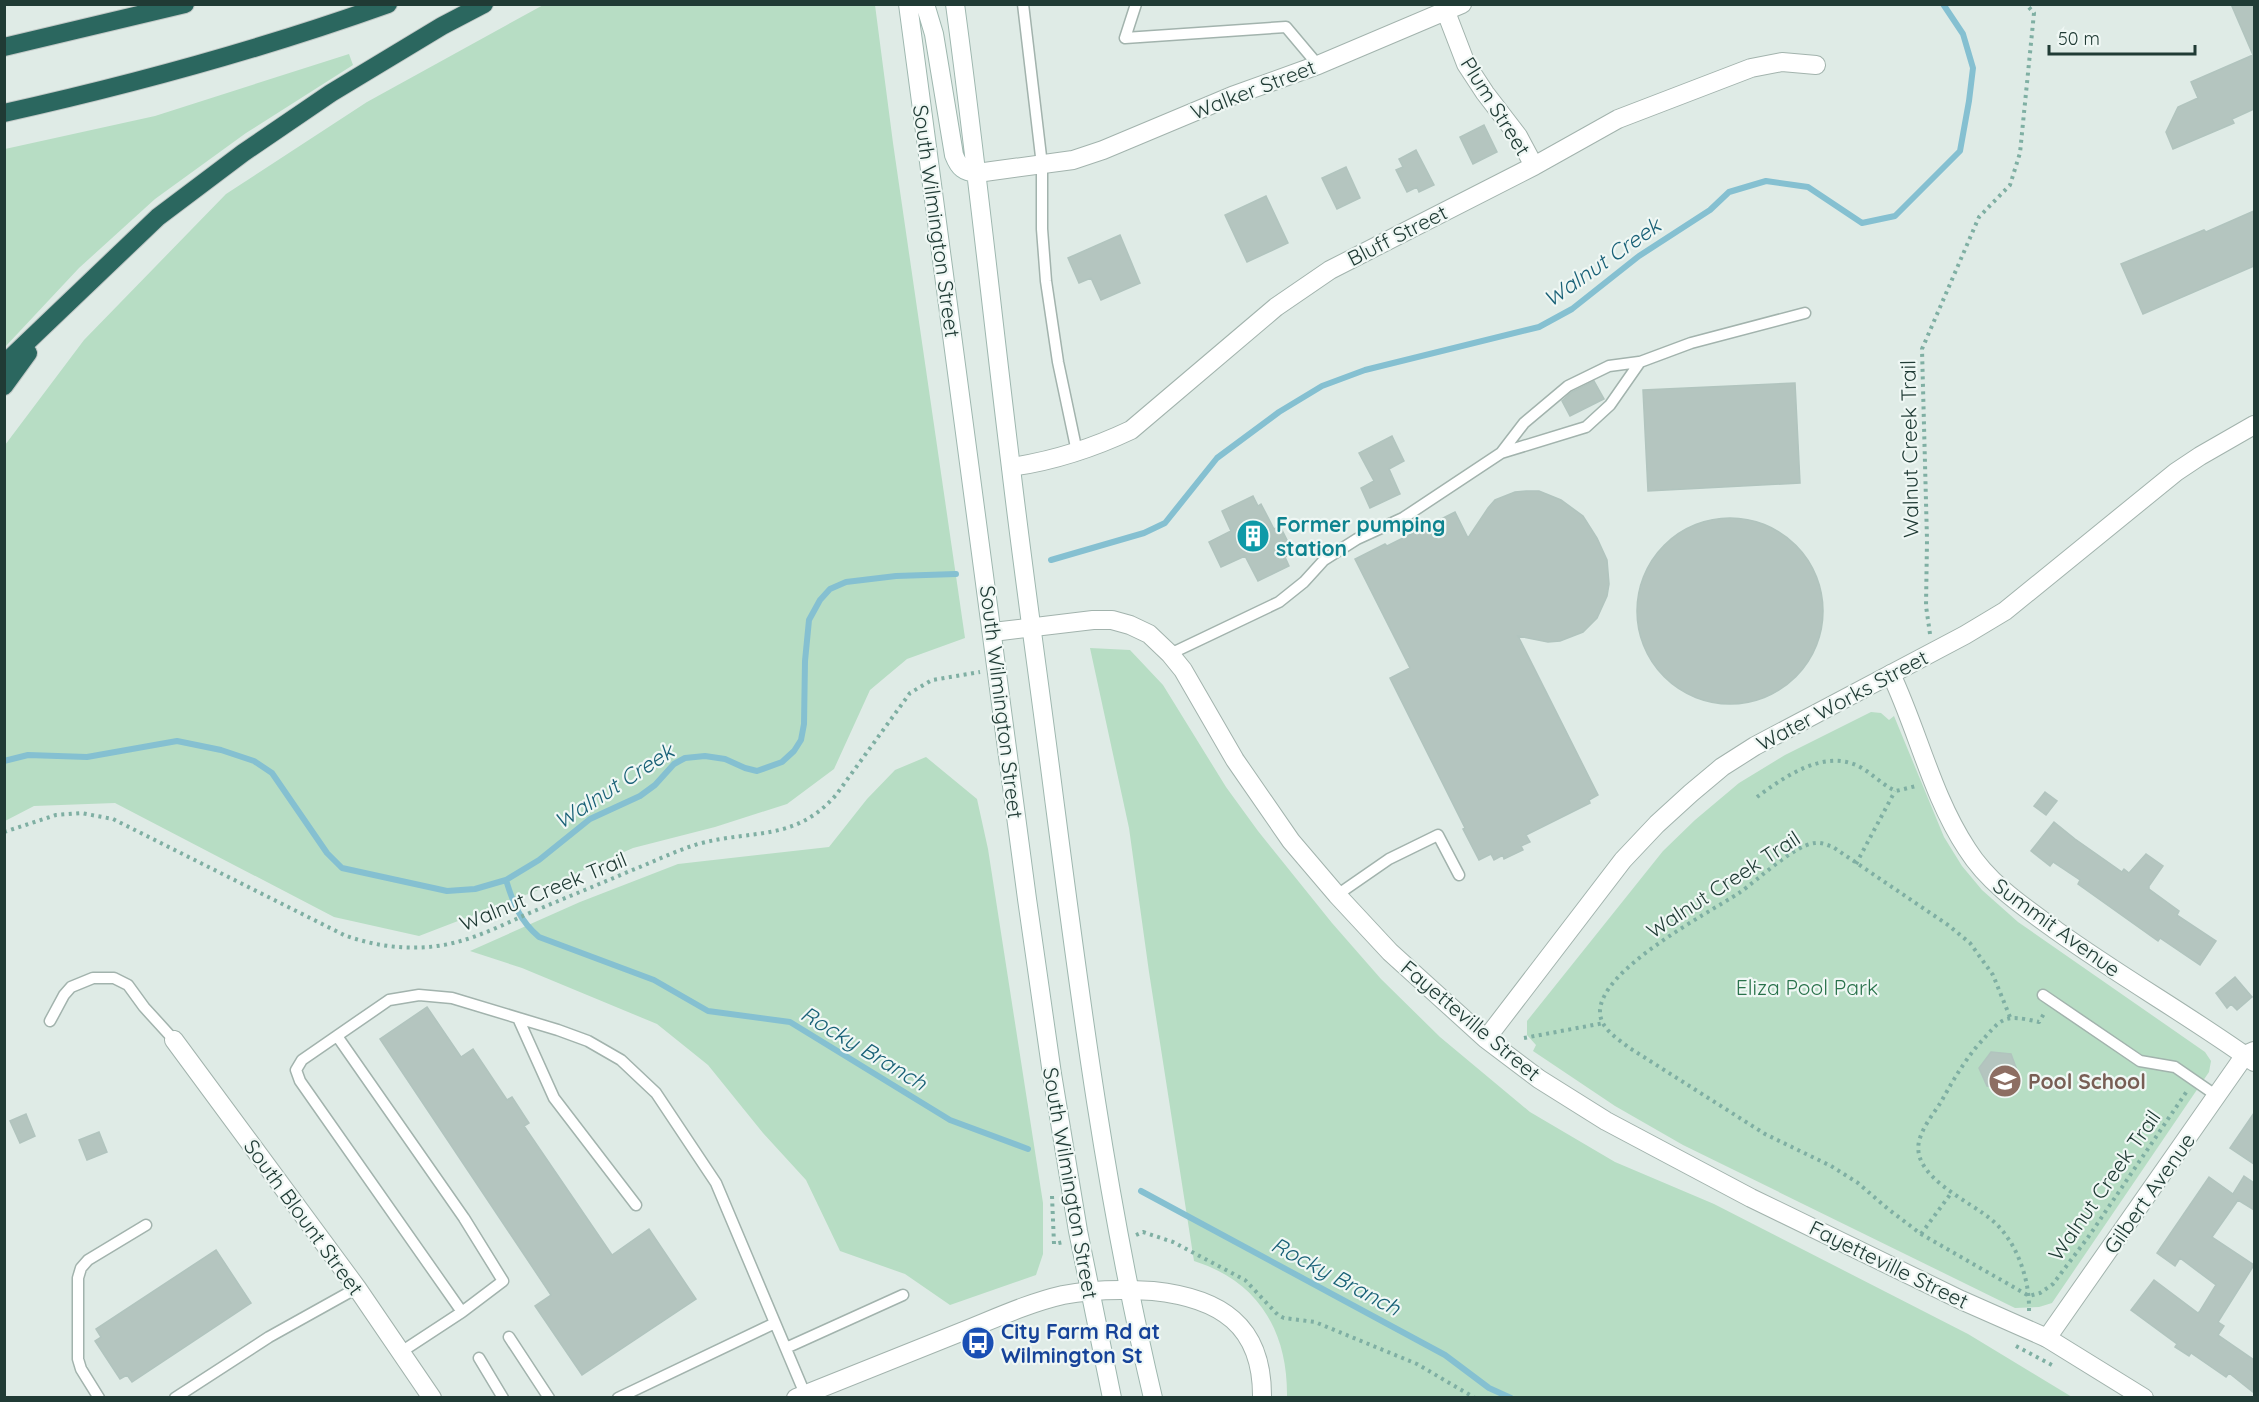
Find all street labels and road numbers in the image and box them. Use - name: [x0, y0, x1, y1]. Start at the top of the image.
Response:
- street label: Plum Street: [1455, 52, 1537, 160]
- street label: Walker Street: [1187, 53, 1319, 125]
- street label: South Wilmington Street: [908, 103, 966, 339]
- street label: Bluff Street: [1343, 199, 1451, 271]
- street label: Walnut Creek Trail: [1894, 360, 1924, 538]
- street label: South Wilmington Street: [975, 584, 1029, 820]
- street label: Water Works Street: [1752, 644, 1932, 756]
- street label: Walnut Creek Trail: [1641, 825, 1805, 943]
- street label: Walnut Creek Trail: [456, 846, 630, 936]
- street label: Summit Avenue: [1988, 872, 2126, 982]
- street label: Fayetteville Street: [1396, 954, 1546, 1086]
- street label: South Wilmington Street: [1038, 1065, 1104, 1301]
- street label: Walnut Creek Trail: [2042, 1105, 2166, 1265]
- street label: Gilbert Avenue: [2098, 1128, 2200, 1258]
- street label: South Blount Street: [239, 1134, 369, 1300]
- street label: Fayetteville Street: [1805, 1214, 1973, 1314]

